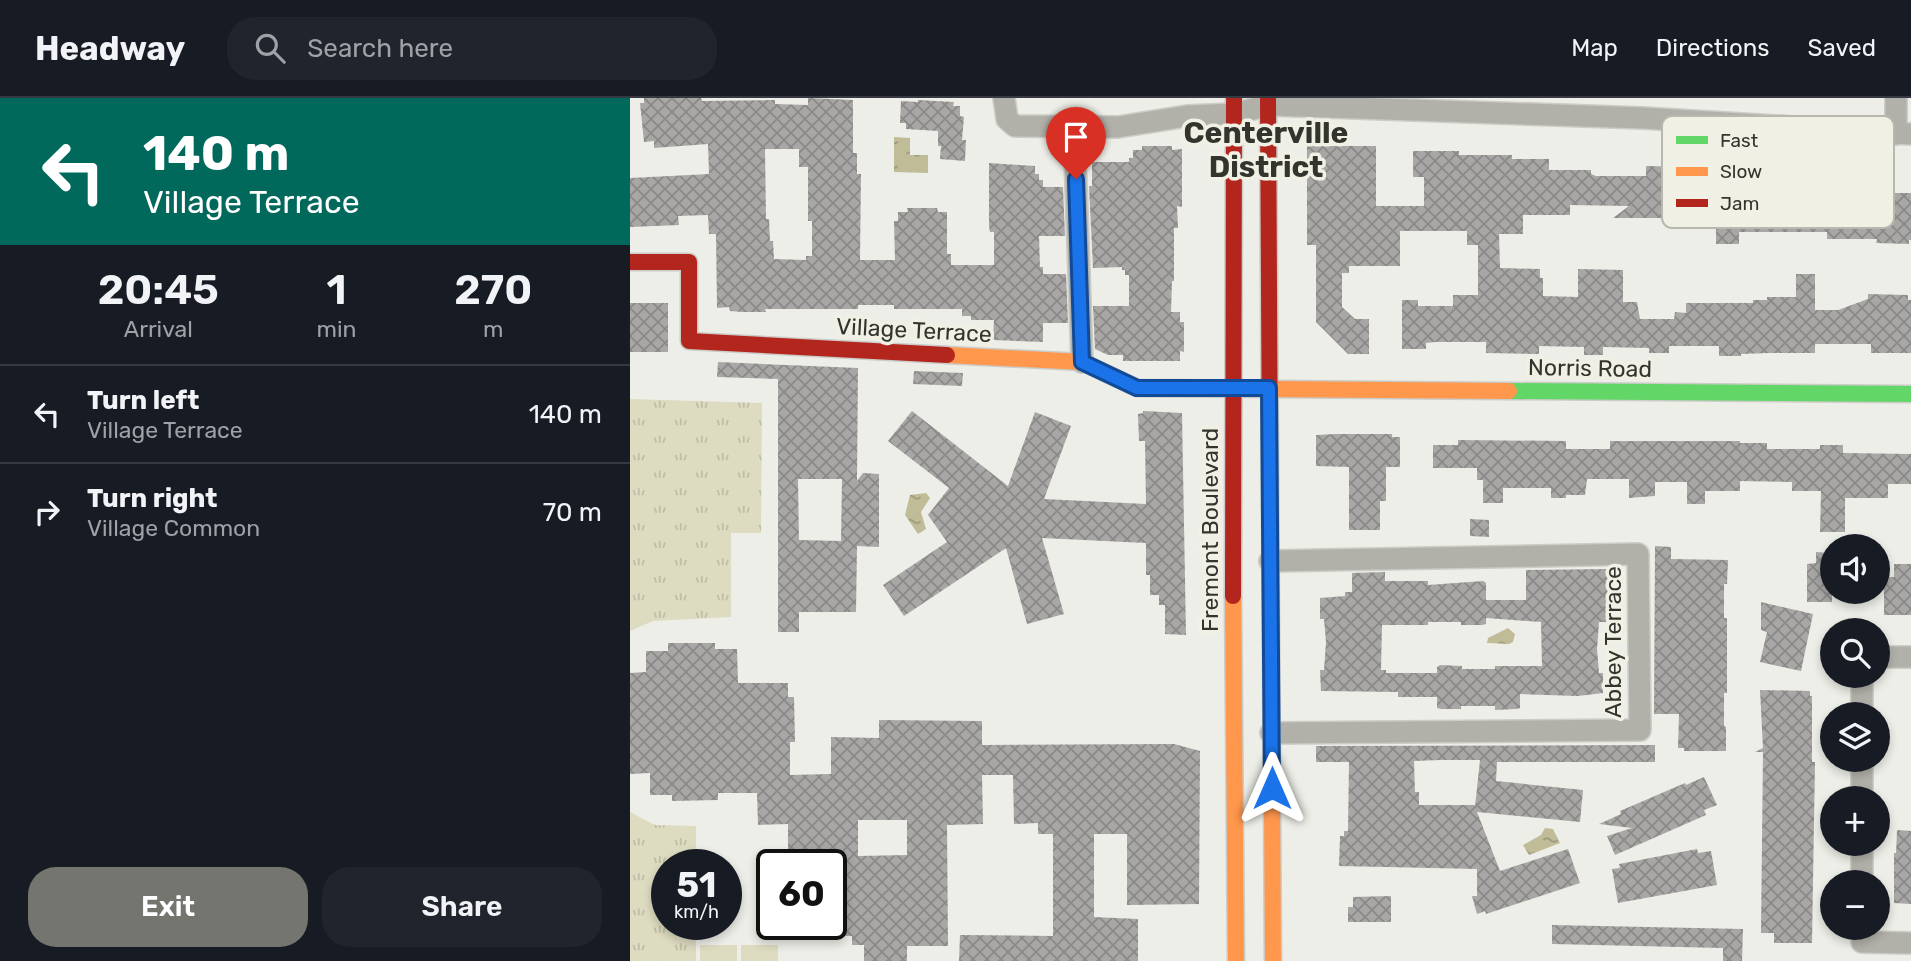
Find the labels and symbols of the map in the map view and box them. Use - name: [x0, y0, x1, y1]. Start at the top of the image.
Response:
- pin: [1046, 107, 1106, 179]
- district label: Centerville District: [1184, 115, 1348, 185]
- legend: [1662, 116, 1894, 228]
- text: Fast: [1720, 129, 1759, 152]
- text: Slow: [1720, 160, 1762, 183]
- text: Jam: [1720, 192, 1759, 215]
- street label: Village Terrace: [836, 312, 992, 348]
- street label: Norris Road: [1528, 353, 1652, 383]
- street label: Fremont Boulevard: [1196, 428, 1224, 632]
- street label: Abbey Terrace: [1599, 566, 1627, 718]
- position arrow: [1235, 751, 1309, 825]
- speed limit sign: 60: [756, 849, 847, 940]

